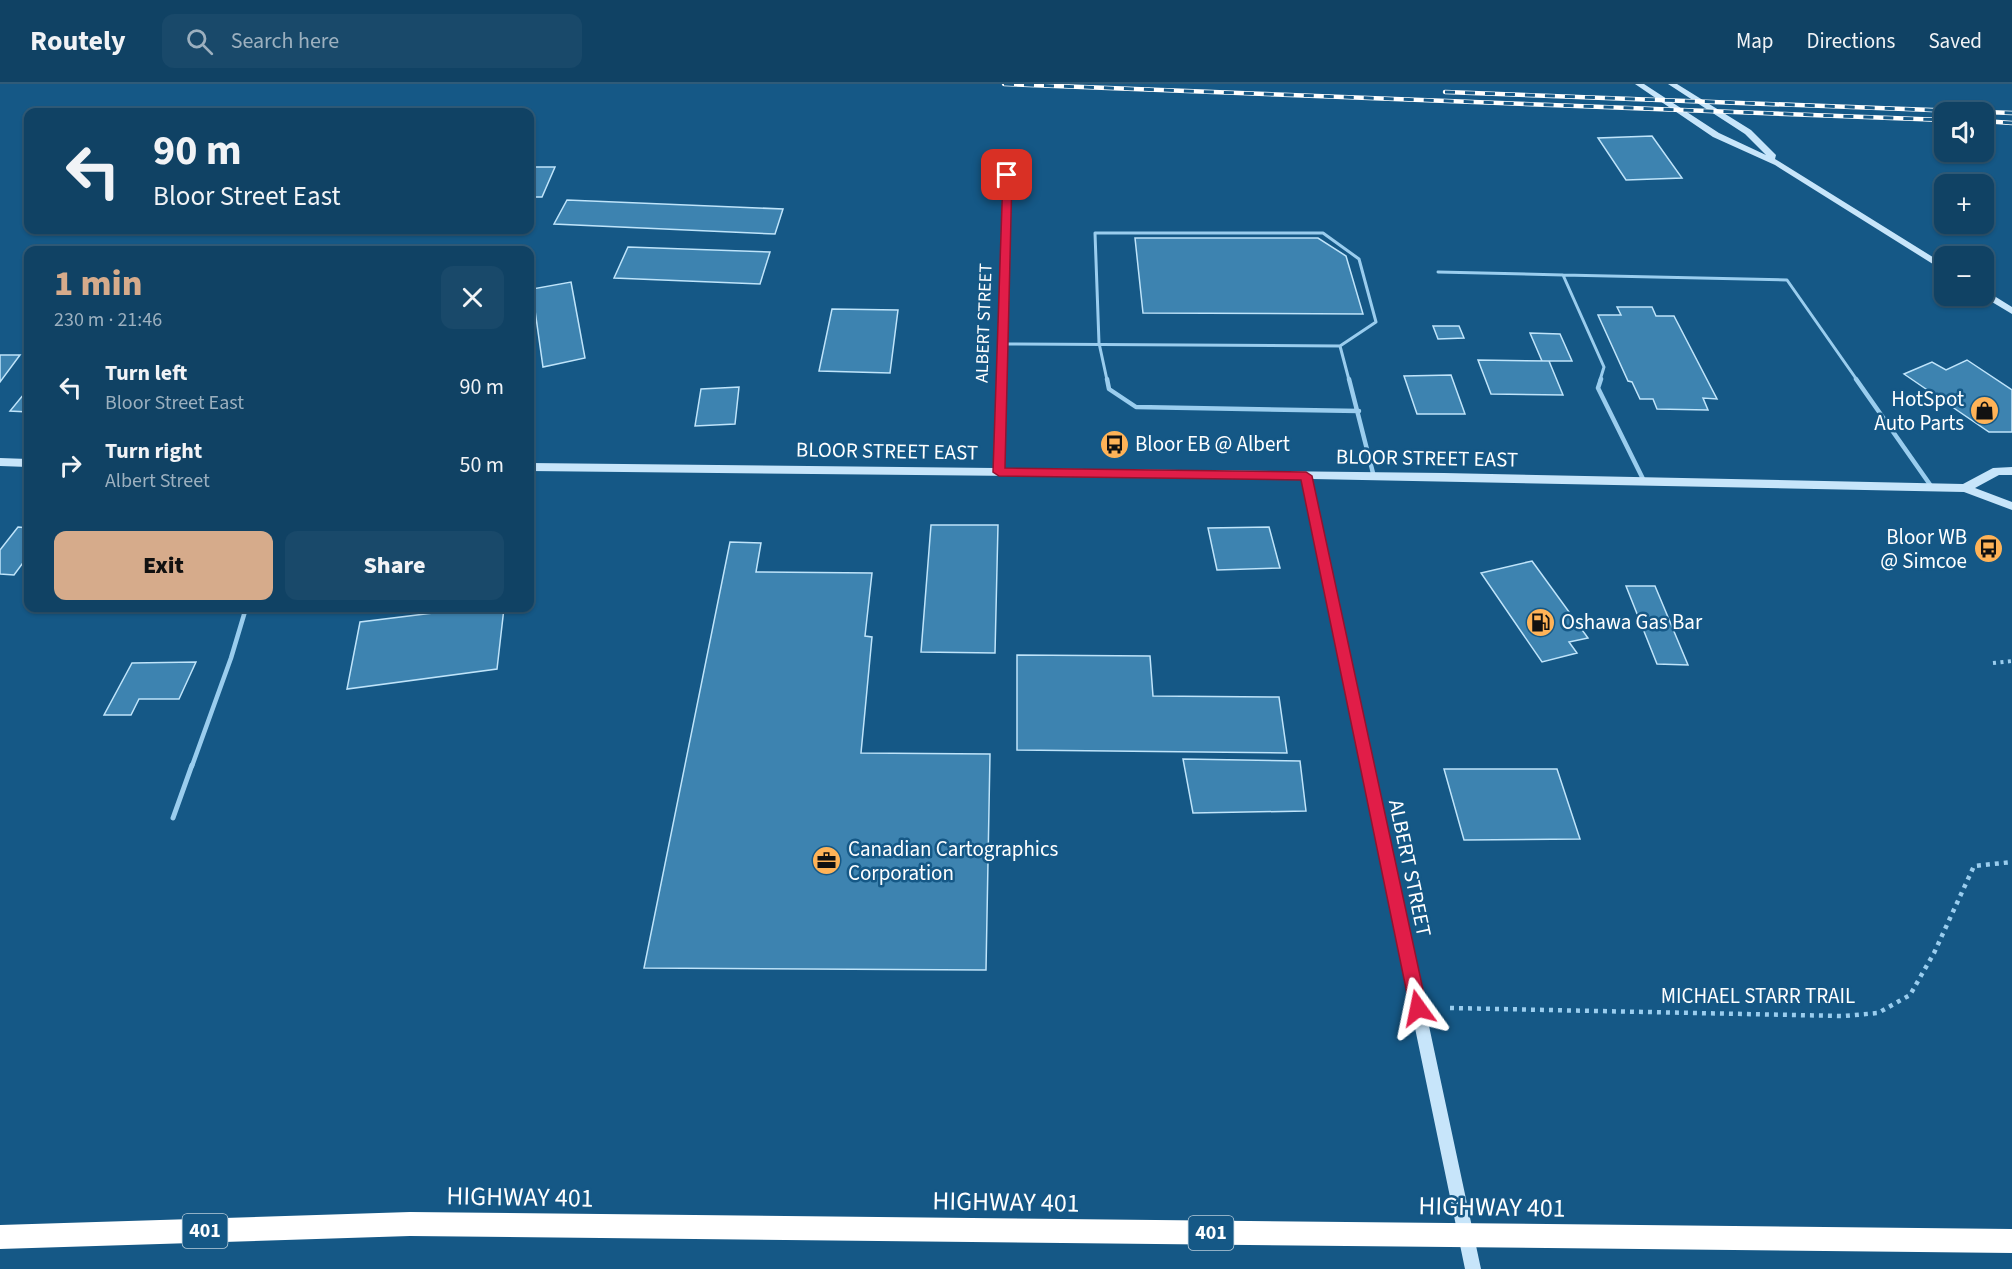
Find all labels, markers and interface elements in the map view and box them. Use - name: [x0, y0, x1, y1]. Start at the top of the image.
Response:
- search box: [162, 14, 582, 68]
- text: Routely: [30, 21, 126, 61]
- icon: search: [183, 25, 216, 58]
- text: Search here: [231, 25, 339, 57]
- text: Map: [1736, 26, 1774, 56]
- text: Directions: [1807, 26, 1895, 56]
- text: Saved: [1928, 26, 1982, 56]
- map controls: [1934, 102, 1994, 306]
- button: sound: [1934, 102, 1994, 162]
- text: 90 m: [153, 121, 242, 181]
- icon: left: [54, 132, 132, 210]
- pin: [981, 149, 1032, 200]
- icon: arrive: [990, 158, 1023, 191]
- button: +: [1934, 174, 1994, 234]
- text: Bloor Street East: [153, 177, 341, 216]
- button: −: [1934, 246, 1994, 306]
- text: 1 min: [54, 258, 142, 309]
- street label: ALBERT STREET: [969, 262, 999, 383]
- button: close: [441, 266, 504, 329]
- text: 230 m · 21:46: [54, 306, 162, 334]
- text: Turn left: [105, 357, 187, 389]
- icon: left: [54, 371, 87, 404]
- text: 90 m: [459, 371, 504, 403]
- place label: HotSpot Auto Parts: [1874, 384, 1964, 438]
- text: Bloor Street East: [105, 389, 244, 417]
- shop icon: HotSpot Auto Parts: [1969, 395, 2001, 427]
- bus stop icon: Bloor EB @ Albert: [1098, 428, 1130, 460]
- place label: Bloor EB @ Albert: [1135, 429, 1290, 459]
- street label: BLOOR STREET EAST: [796, 434, 978, 468]
- text: Turn right: [105, 435, 202, 467]
- street label: BLOOR STREET EAST: [1336, 441, 1518, 475]
- icon: right: [54, 449, 87, 482]
- text: 50 m: [459, 449, 504, 481]
- text: Albert Street: [105, 467, 210, 495]
- place label: Bloor WB @ Simcoe: [1880, 522, 1967, 576]
- button: Exit: [54, 531, 273, 600]
- button: Share: [285, 531, 504, 600]
- bus stop icon: Bloor WB @ Simcoe: [1972, 533, 2004, 565]
- fuel station icon: Oshawa Gas Bar: [1524, 606, 1556, 638]
- place label: Oshawa Gas Bar: [1561, 607, 1703, 637]
- street label: ALBERT STREET: [1381, 797, 1439, 939]
- place label: Canadian Cartographics Corporation: [848, 834, 1059, 888]
- office icon: Canadian Cartographics Corporation: [811, 845, 843, 877]
- position arrow: [1386, 976, 1450, 1040]
- street label: MICHAEL STARR TRAIL: [1661, 981, 1855, 1011]
- street label: HIGHWAY 401: [446, 1177, 594, 1217]
- street label: HIGHWAY 401: [932, 1182, 1080, 1222]
- street label: HIGHWAY 401: [1418, 1187, 1566, 1227]
- road number: 401: [182, 1214, 228, 1248]
- road number: 401: [1188, 1216, 1234, 1250]

